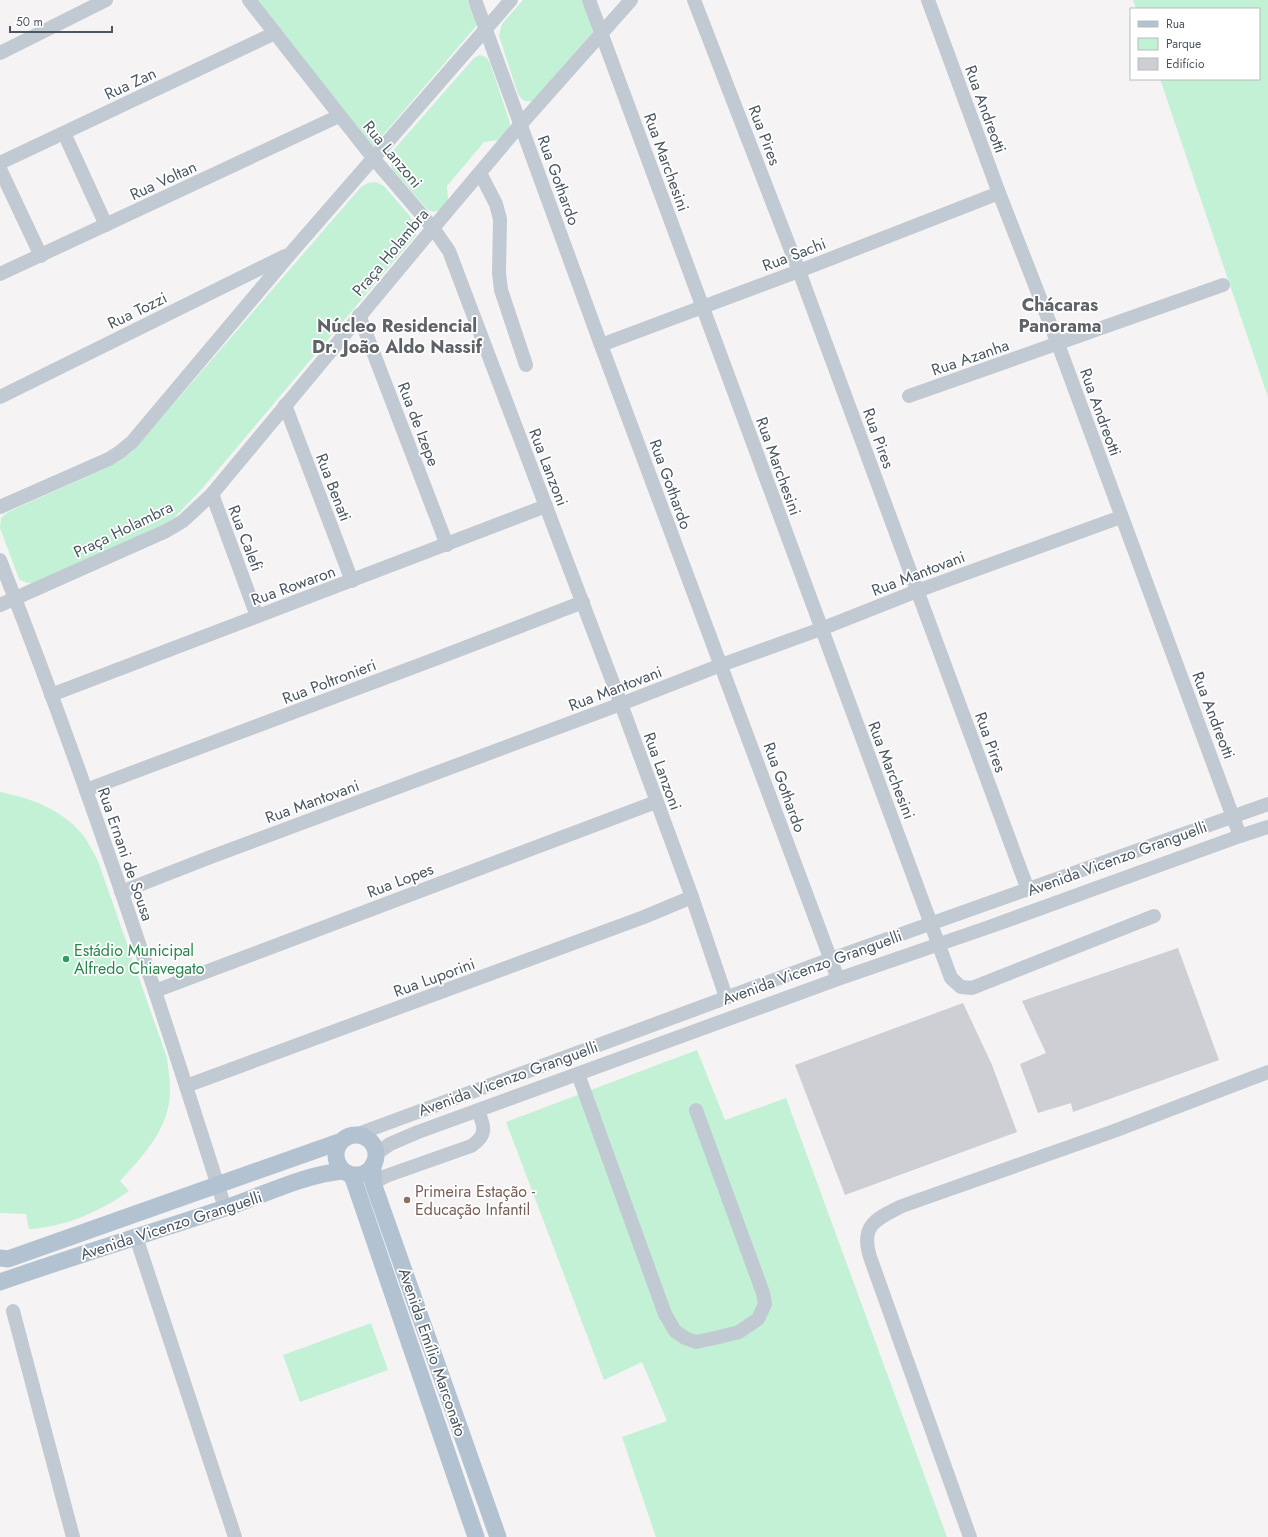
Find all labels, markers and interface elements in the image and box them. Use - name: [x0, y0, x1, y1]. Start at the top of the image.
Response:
- scale bar: [10, 8, 112, 34]
- legend: [1130, 8, 1260, 80]
- text: 50 m: [16, 13, 43, 31]
- text: Rua: [1166, 15, 1185, 33]
- text: Parque: [1166, 35, 1201, 53]
- text: Edifício: [1166, 55, 1205, 73]
- street label: Rua Zan: [101, 61, 160, 105]
- street label: Rua Andreotti: [959, 62, 1012, 156]
- street label: Rua Pires: [743, 102, 787, 169]
- street label: Rua Marchesini: [638, 110, 695, 215]
- street label: Rua Lanzoni: [358, 116, 428, 193]
- street label: Rua Gothardo: [532, 132, 586, 229]
- street label: Rua Voltan: [126, 155, 200, 206]
- street label: Praça Holambra: [347, 204, 434, 301]
- street label: Rua Sachi: [759, 232, 829, 277]
- street label: Rua Tozzi: [104, 286, 171, 335]
- district label: Chácaras Panorama: [1019, 292, 1101, 339]
- district label: Núcleo Residencial Dr. João Aldo Nassif: [312, 313, 483, 360]
- street label: Rua Azanha: [928, 333, 1012, 381]
- street label: Rua Andreotti: [1074, 365, 1127, 459]
- street label: Rua de Izepe: [392, 379, 445, 470]
- street label: Rua Pires: [857, 405, 900, 472]
- street label: Rua Marchesini: [750, 414, 807, 519]
- street label: Rua Lanzoni: [523, 425, 574, 509]
- street label: Rua Gothardo: [644, 436, 698, 533]
- street label: Rua Benati: [310, 450, 357, 525]
- street label: Praça Holambra: [70, 495, 177, 563]
- street label: Rua Calefi: [222, 502, 269, 575]
- street label: Rua Mantovani: [868, 545, 968, 602]
- street label: Rua Rowaron: [248, 560, 339, 611]
- street label: Rua Poltronieri: [279, 653, 379, 710]
- street label: Rua Mantovani: [565, 660, 665, 717]
- street label: Rua Andreotti: [1186, 668, 1241, 762]
- street label: Rua Pires: [969, 709, 1012, 776]
- street label: Rua Marchesini: [862, 718, 921, 822]
- street label: Rua Lanzoni: [638, 729, 687, 813]
- street label: Rua Gothardo: [758, 739, 812, 836]
- street label: Rua Mantovani: [262, 774, 362, 829]
- street label: Rua Ernani de Sousa: [92, 784, 159, 924]
- street label: Avenida Vicenzo Granguelli: [1024, 815, 1210, 902]
- street label: Rua Lopes: [364, 857, 437, 904]
- street label: Avenida Vicenzo Granguelli: [719, 924, 905, 1011]
- place label: Estádio Municipal Alfredo Chiavegato: [74, 939, 205, 980]
- street label: Rua Luporini: [390, 952, 478, 1003]
- marker: Estádio Municipal Alfredo Chiavegato: [61, 954, 71, 964]
- street label: Avenida Vicenzo Granguelli: [415, 1035, 601, 1122]
- place label: Primeira Estação - Educação Infantil: [415, 1180, 536, 1221]
- street label: Avenida Vicenzo Granguelli: [77, 1185, 265, 1266]
- marker: Primeira Estação - Educação Infantil: [402, 1195, 412, 1205]
- street label: Avenida Emílio Marconato: [393, 1265, 472, 1440]

